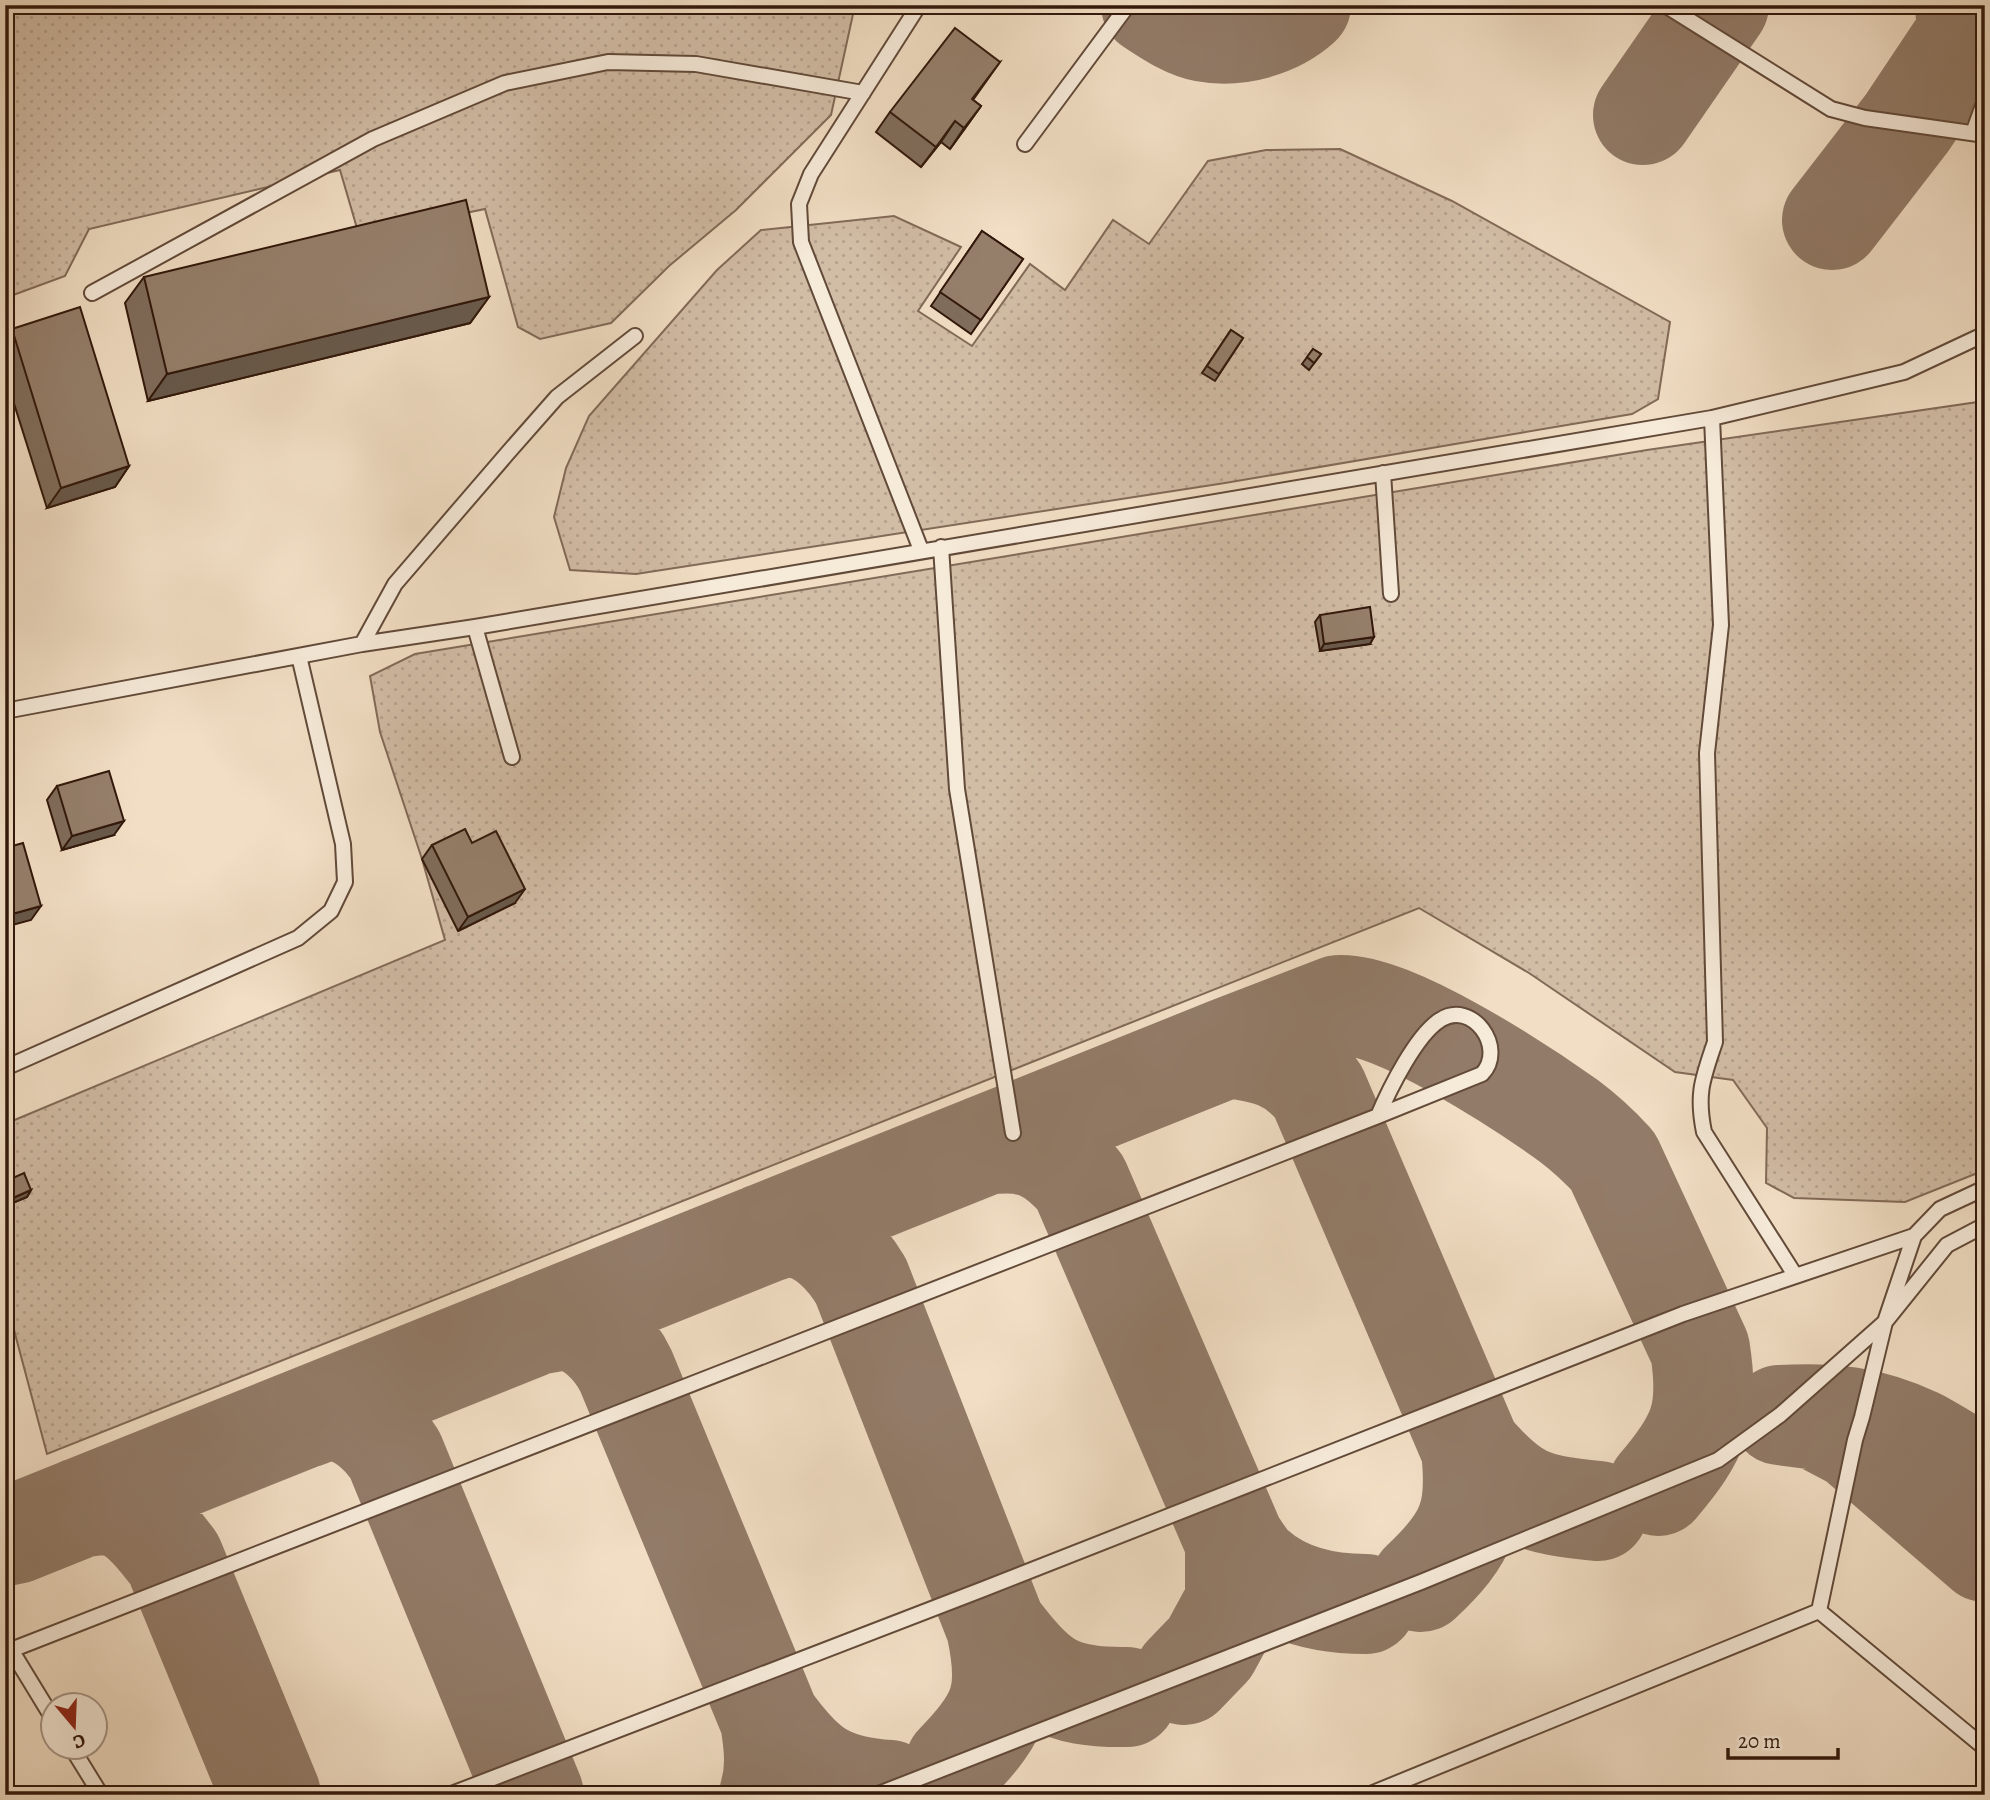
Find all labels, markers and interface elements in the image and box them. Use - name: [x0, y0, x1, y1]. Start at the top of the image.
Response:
- north arrow: [38, 1692, 108, 1762]
- scale bar: [1728, 1716, 1838, 1760]
- text: С: [69, 1727, 89, 1755]
- text: 20 m: [1738, 1727, 1781, 1755]

